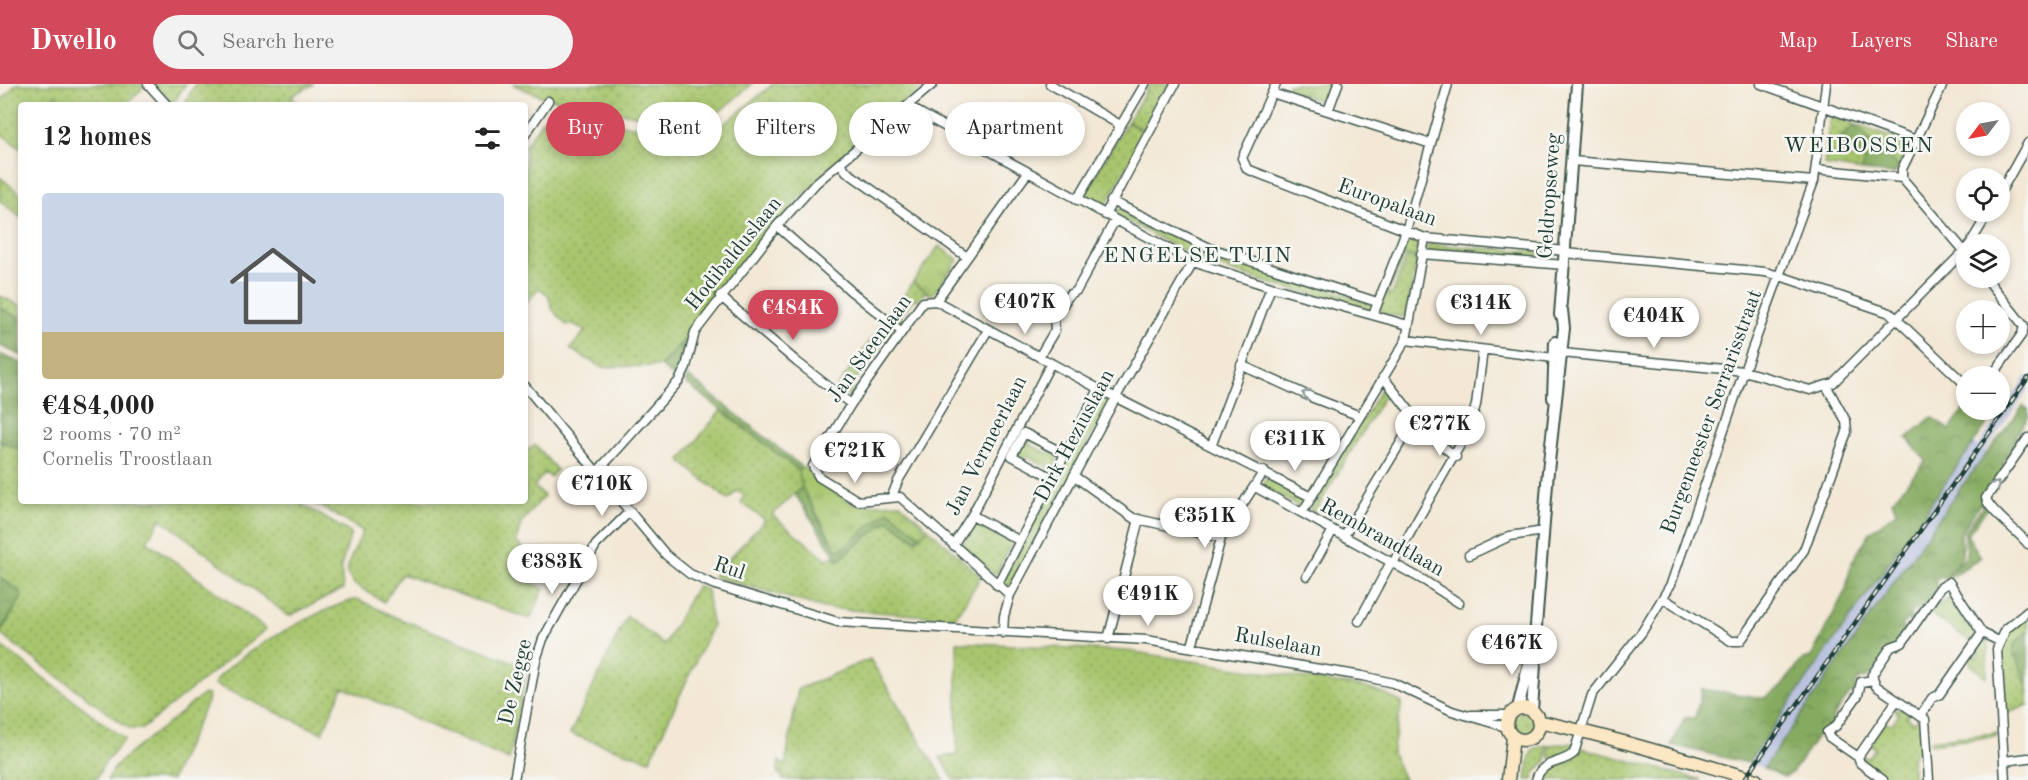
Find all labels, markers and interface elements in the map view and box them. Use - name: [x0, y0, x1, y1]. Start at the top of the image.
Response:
- search box: [153, 15, 573, 69]
- icon: search: [174, 26, 207, 59]
- text: Dwello: [30, 28, 117, 56]
- text: Search here: [222, 31, 334, 53]
- text: Map: [1778, 31, 1817, 52]
- text: Layers: [1850, 31, 1912, 52]
- text: Share: [1945, 31, 1998, 52]
- chip: Buy: [546, 102, 625, 156]
- chip: Rent: [637, 102, 722, 156]
- chip: Filters: [734, 102, 837, 156]
- chip: New: [849, 102, 933, 156]
- chip: Apartment: [945, 102, 1085, 156]
- north arrow: [1956, 102, 2010, 156]
- map controls: [1956, 102, 2010, 420]
- icon: filters: [471, 122, 504, 155]
- text: 12 homes: [42, 125, 151, 151]
- street label: Geldropseweg: [1535, 132, 1565, 260]
- district label: WEIBOSSEN: [1784, 135, 1934, 157]
- button: locate: [1956, 168, 2010, 222]
- street label: Europalaan: [1335, 175, 1439, 231]
- street label: Hodibalduslaan: [682, 193, 786, 315]
- icon: home: [219, 232, 327, 340]
- button: layers: [1956, 234, 2010, 288]
- district label: ENGELSE TUIN: [1103, 245, 1293, 267]
- pin: €407K: [983, 284, 1067, 335]
- pin: €314K: [1439, 285, 1523, 336]
- street label: Burgemeester Serrarisstraat: [1658, 287, 1766, 537]
- pin: €484K: [751, 290, 835, 341]
- street label: Jan Steenlaan: [824, 291, 916, 407]
- text: €407K: [994, 293, 1056, 313]
- text: €314K: [1450, 294, 1512, 314]
- pin: €404K: [1612, 298, 1696, 349]
- text: €484K: [762, 299, 824, 319]
- button: +: [1956, 300, 2010, 354]
- text: €404K: [1623, 307, 1685, 327]
- street label: Dirk Heziuslaan: [1031, 366, 1119, 506]
- button: −: [1956, 366, 2010, 420]
- street label: Jan Vermeerlaan: [943, 373, 1031, 519]
- one-way arrow: [1301, 389, 1312, 401]
- text: €484,000: [42, 394, 155, 420]
- pin: €277K: [1398, 406, 1482, 457]
- text: €277K: [1409, 415, 1471, 435]
- pin: €311K: [1253, 421, 1337, 472]
- text: 2 rooms · 70 m²: [42, 425, 181, 445]
- text: €311K: [1264, 430, 1326, 450]
- pin: €721K: [813, 433, 897, 484]
- text: €721K: [824, 442, 886, 462]
- text: Cornelis Troostlaan: [42, 450, 213, 470]
- pin: €710K: [560, 466, 644, 517]
- text: €710K: [571, 475, 633, 495]
- one-way arrow: [1989, 481, 2000, 492]
- street label: Rembrandtlaan: [1316, 495, 1448, 581]
- pin: €351K: [1163, 498, 1247, 549]
- text: €351K: [1174, 507, 1236, 527]
- pin: €383K: [510, 544, 594, 595]
- text: €383K: [521, 553, 583, 573]
- street label: Rul: [710, 554, 748, 584]
- pin: €491K: [1106, 576, 1190, 627]
- text: €491K: [1117, 585, 1179, 605]
- street label: Rulselaan: [1233, 625, 1323, 661]
- pin: €467K: [1470, 625, 1554, 676]
- text: €467K: [1481, 634, 1543, 654]
- street label: De Zegge: [496, 637, 536, 727]

